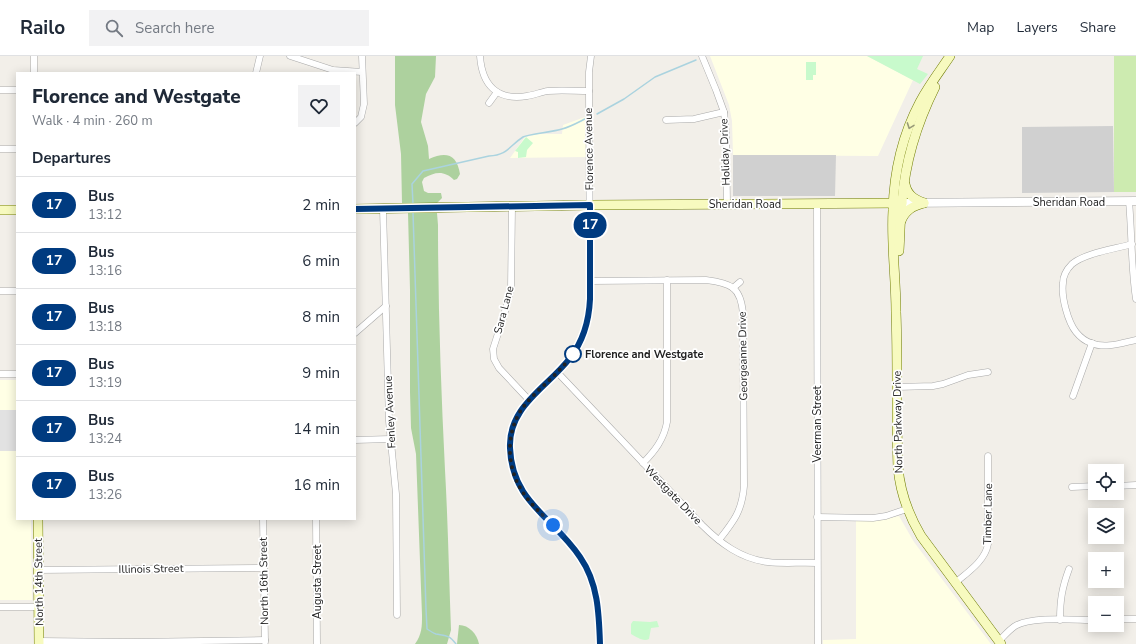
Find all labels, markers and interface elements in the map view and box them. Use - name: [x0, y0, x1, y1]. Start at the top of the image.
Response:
- search box: [89, 10, 369, 46]
- text: Railo: [20, 15, 65, 41]
- icon: search: [103, 17, 125, 39]
- text: Search here: [135, 18, 215, 38]
- text: Map: [967, 18, 994, 37]
- text: Layers: [1016, 18, 1058, 37]
- text: Share: [1080, 18, 1116, 37]
- text: Florence and Westgate: [32, 84, 241, 110]
- button: heart: [298, 85, 340, 127]
- street label: Florence Avenue: [581, 108, 597, 190]
- text: Walk · 4 min · 260 m: [32, 112, 153, 130]
- street label: Holiday Drive: [716, 118, 734, 186]
- one-way arrow: [906, 122, 915, 129]
- text: Departures: [32, 148, 111, 168]
- text: Bus: [88, 186, 114, 206]
- text: 17: [46, 195, 62, 214]
- text: 2 min: [302, 195, 340, 215]
- street label: Sheridan Road: [1033, 195, 1105, 210]
- street label: Sheridan Road: [709, 197, 781, 212]
- text: 13:12: [88, 206, 122, 224]
- line badge: 17: [572, 212, 608, 238]
- text: 17: [582, 215, 598, 234]
- text: Bus: [88, 242, 114, 262]
- text: 17: [46, 251, 62, 270]
- text: 6 min: [302, 251, 340, 271]
- text: 13:16: [88, 262, 122, 280]
- street label: Sara Lane: [490, 284, 518, 336]
- text: Bus: [88, 298, 114, 318]
- text: 17: [46, 307, 62, 326]
- text: 8 min: [302, 307, 340, 327]
- street label: Georgeanne Drive: [735, 311, 751, 401]
- text: 13:18: [88, 318, 122, 336]
- marker: Florence and Westgate: [564, 345, 582, 363]
- place label: Florence and Westgate: [585, 347, 703, 362]
- text: Bus: [88, 354, 114, 374]
- text: 17: [46, 363, 62, 382]
- text: 9 min: [302, 363, 340, 383]
- street label: North Parkway Drive: [890, 370, 906, 473]
- text: 13:19: [88, 374, 122, 392]
- street label: Fenley Avenue: [381, 375, 399, 449]
- street label: Veerman Street: [810, 385, 825, 463]
- text: Bus: [88, 410, 114, 430]
- text: 17: [46, 419, 62, 438]
- text: 14 min: [293, 419, 340, 439]
- text: 13:24: [88, 430, 122, 448]
- street label: Westgate Drive: [641, 462, 705, 528]
- map controls: [1088, 464, 1124, 632]
- button: locate: [1088, 464, 1124, 500]
- text: Bus: [88, 466, 114, 486]
- text: 17: [46, 475, 62, 494]
- text: 16 min: [293, 475, 340, 495]
- street label: Timber Lane: [980, 483, 996, 545]
- text: 13:26: [88, 486, 122, 504]
- button: layers: [1088, 508, 1124, 544]
- your location: [543, 515, 563, 535]
- street label: North 16th Street: [256, 537, 272, 625]
- street label: North 14th Street: [31, 538, 47, 626]
- street label: Augusta Street: [310, 545, 325, 619]
- button: +: [1088, 552, 1124, 588]
- street label: Illinois Street: [118, 561, 184, 577]
- button: −: [1088, 596, 1124, 632]

